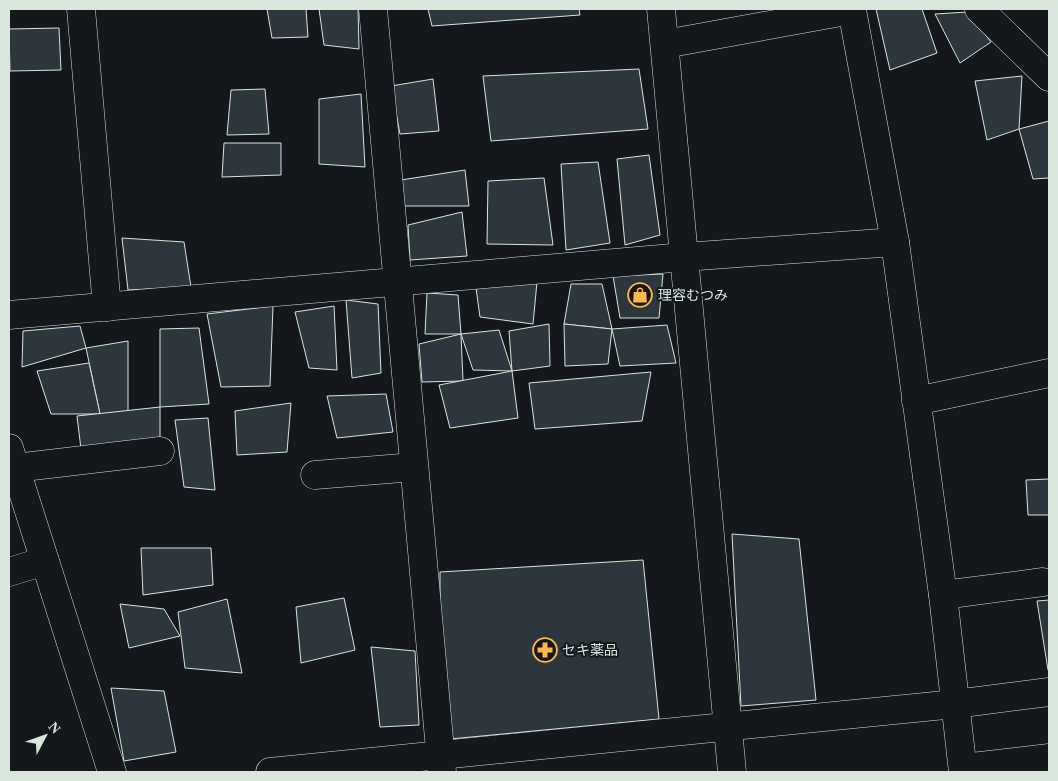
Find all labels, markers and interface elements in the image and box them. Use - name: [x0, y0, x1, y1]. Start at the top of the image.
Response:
- shop icon: 理容むつみ: [627, 282, 653, 308]
- place label: 理容むつみ: [658, 288, 728, 303]
- pharmacy icon: セキ薬品: [532, 637, 558, 663]
- place label: セキ薬品: [562, 643, 618, 658]
- north arrow: [20, 711, 70, 761]
- text: N: [45, 719, 63, 737]

